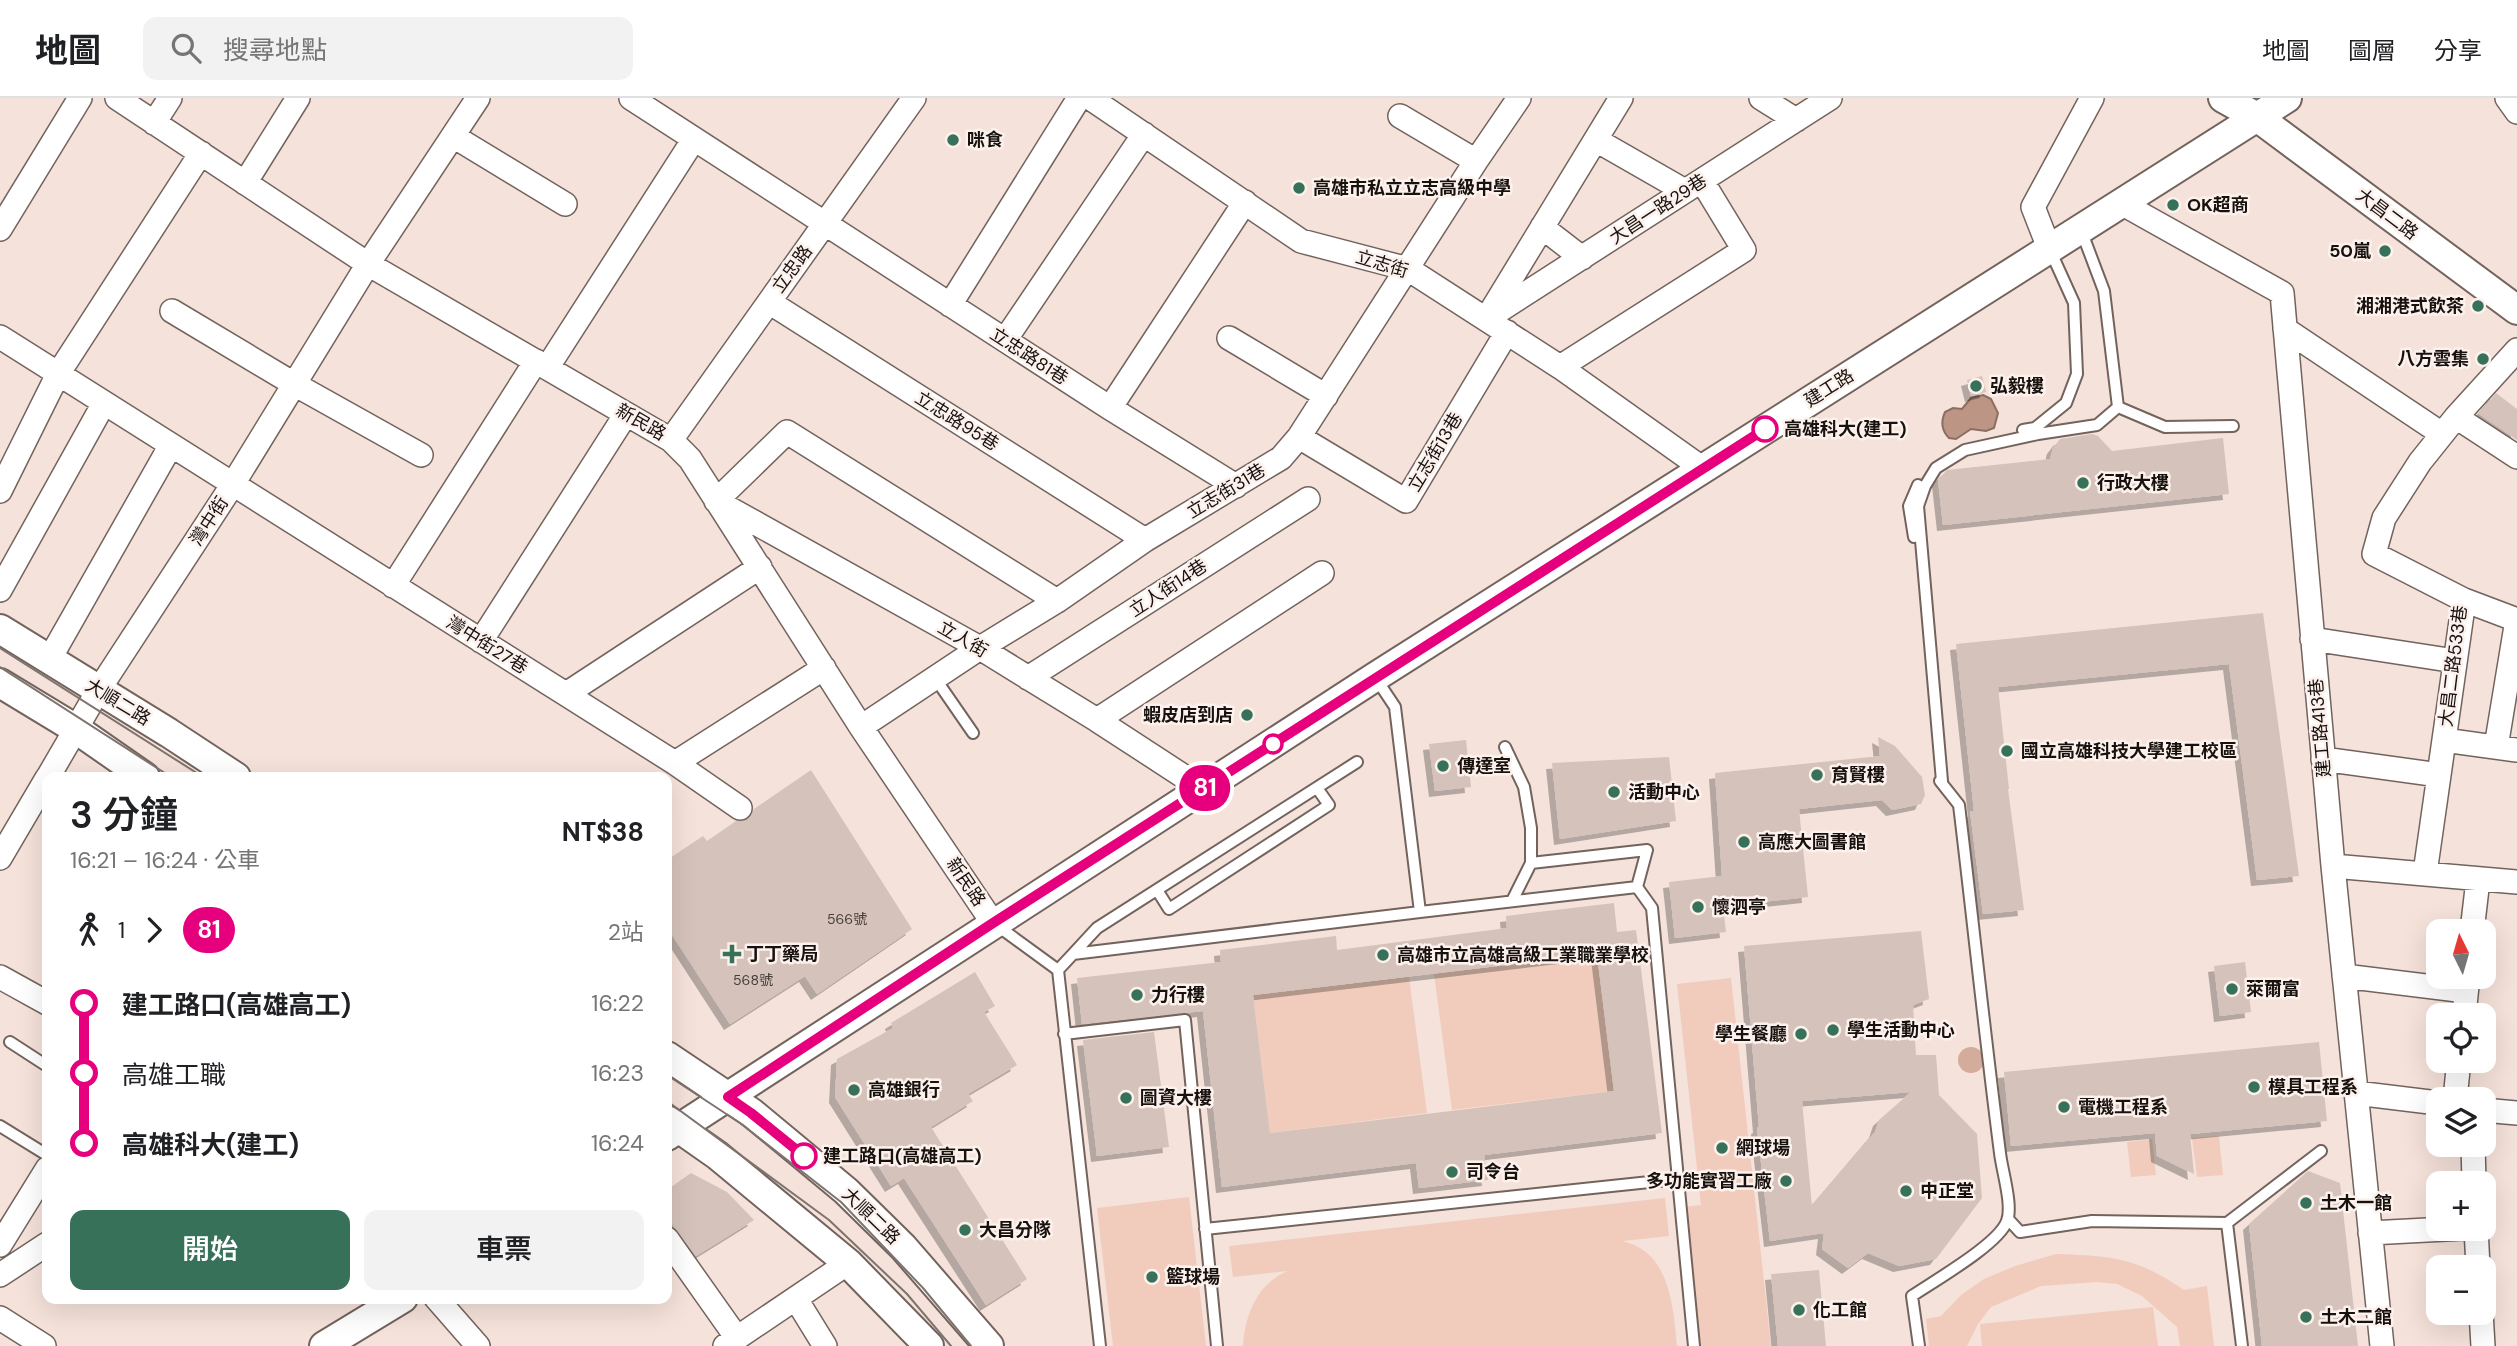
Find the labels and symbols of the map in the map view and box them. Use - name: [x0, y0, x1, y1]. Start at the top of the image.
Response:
- place label: 咪食: [967, 128, 1003, 152]
- marker: 咪食: [945, 132, 961, 148]
- street label: 大昌一路29巷: [1605, 169, 1711, 249]
- place label: 高雄市私立立志高級中學: [1313, 176, 1511, 200]
- marker: 高雄市私立立志高級中學: [1291, 180, 1307, 196]
- street label: 大昌二路: [2351, 183, 2423, 245]
- place label: OK超商: [2187, 193, 2249, 217]
- marker: OK超商: [2165, 197, 2181, 213]
- place label: 50嵐: [2329, 239, 2371, 263]
- street label: 立忠路: [766, 240, 818, 298]
- marker: 50嵐: [2377, 243, 2393, 259]
- street label: 立志街: [1353, 245, 1411, 283]
- place label: 湘湘港式飲茶: [2356, 294, 2464, 318]
- marker: 湘湘港式飲茶: [2470, 298, 2486, 314]
- street label: 立忠路81巷: [985, 322, 1073, 390]
- place label: 八方雲集: [2397, 347, 2469, 371]
- marker: 八方雲集: [2475, 351, 2491, 367]
- street label: 建工路: [1800, 364, 1858, 412]
- place label: 弘毅樓: [1990, 374, 2044, 398]
- marker: 弘毅樓: [1968, 378, 1984, 394]
- street label: 立忠路95巷: [911, 386, 1003, 456]
- street label: 新民路: [612, 398, 670, 446]
- street label: 立志街13巷: [1402, 408, 1468, 496]
- marker: 高雄科大(建工): [1752, 416, 1778, 442]
- place label: 高雄科大(建工): [1784, 417, 1907, 441]
- street label: 立志街31巷: [1182, 458, 1270, 524]
- place label: 行政大樓: [2097, 471, 2169, 495]
- marker: 行政大樓: [2075, 475, 2091, 491]
- street label: 灣中街: [184, 492, 234, 550]
- street label: 立人街14巷: [1124, 554, 1212, 622]
- street label: 大昌二路533巷: [2434, 604, 2472, 728]
- street label: 灣中街27巷: [442, 611, 532, 679]
- street label: 立人街: [934, 615, 992, 663]
- street label: 大順二路: [81, 673, 155, 731]
- street label: 建工路413巷: [2304, 678, 2336, 778]
- place label: 蝦皮店到店: [1143, 703, 1233, 727]
- marker: 蝦皮店到店: [1239, 707, 1255, 723]
- unlabelled marker: [1263, 734, 1283, 754]
- place label: 國立高雄科技大學建工校區: [2021, 739, 2237, 763]
- marker: 國立高雄科技大學建工校區: [1999, 743, 2015, 759]
- place label: 傳達室: [1457, 754, 1511, 778]
- marker: 傳達室: [1435, 758, 1451, 774]
- place label: 育賢樓: [1831, 763, 1885, 787]
- line badge: 81: [1174, 765, 1236, 811]
- marker: 育賢樓: [1809, 767, 1825, 783]
- place label: 活動中心: [1628, 780, 1700, 804]
- marker: 活動中心: [1606, 784, 1622, 800]
- place label: 高應大圖書館: [1758, 830, 1866, 854]
- marker: 高應大圖書館: [1736, 834, 1752, 850]
- street label: 新民路: [941, 853, 991, 911]
- place label: 懷泗亭: [1712, 895, 1766, 919]
- marker: 懷泗亭: [1690, 899, 1706, 915]
- house number: 566號: [827, 910, 867, 928]
- north arrow: [2426, 919, 2496, 989]
- place label: 丁丁藥局: [746, 942, 818, 966]
- place label: 高雄市立高雄高級工業職業學校: [1397, 943, 1649, 967]
- marker: 丁丁藥局: [724, 946, 740, 962]
- marker: 高雄市立高雄高級工業職業學校: [1375, 947, 1391, 963]
- house number: 568號: [733, 971, 773, 989]
- place label: 萊爾富: [2246, 977, 2300, 1001]
- marker: 萊爾富: [2224, 981, 2240, 997]
- place label: 力行樓: [1151, 983, 1205, 1007]
- marker: 力行樓: [1129, 987, 1145, 1003]
- place label: 學生活動中心: [1847, 1018, 1955, 1042]
- place label: 學生餐廳: [1715, 1022, 1787, 1046]
- marker: 學生活動中心: [1825, 1022, 1841, 1038]
- marker: 學生餐廳: [1793, 1026, 1809, 1042]
- place label: 模具工程系: [2268, 1075, 2358, 1099]
- place label: 高雄銀行: [868, 1078, 940, 1102]
- marker: 模具工程系: [2246, 1079, 2262, 1095]
- marker: 高雄銀行: [846, 1082, 862, 1098]
- place label: 圖資大樓: [1140, 1086, 1212, 1110]
- marker: 圖資大樓: [1118, 1090, 1134, 1106]
- place label: 電機工程系: [2078, 1095, 2168, 1119]
- marker: 電機工程系: [2056, 1099, 2072, 1115]
- place label: 網球場: [1736, 1136, 1790, 1160]
- marker: 網球場: [1714, 1140, 1730, 1156]
- marker: 建工路口(高雄高工): [791, 1143, 817, 1169]
- place label: 建工路口(高雄高工): [823, 1144, 982, 1168]
- place label: 司令台: [1466, 1160, 1520, 1184]
- marker: 司令台: [1444, 1164, 1460, 1180]
- place label: 多功能實習工廠: [1646, 1169, 1772, 1193]
- marker: 多功能實習工廠: [1778, 1173, 1794, 1189]
- place label: 中正堂: [1920, 1179, 1974, 1203]
- street label: 大順二路: [837, 1182, 905, 1250]
- marker: 中正堂: [1898, 1183, 1914, 1199]
- place label: 土木一館: [2320, 1191, 2392, 1215]
- marker: 土木一館: [2298, 1195, 2314, 1211]
- place label: 大昌分隊: [979, 1218, 1051, 1242]
- marker: 大昌分隊: [957, 1222, 973, 1238]
- place label: 籃球場: [1166, 1265, 1220, 1289]
- marker: 籃球場: [1144, 1269, 1160, 1285]
- place label: 化工館: [1813, 1298, 1867, 1322]
- marker: 化工館: [1791, 1302, 1807, 1318]
- place label: 土木二館: [2320, 1305, 2392, 1329]
- marker: 土木二館: [2298, 1309, 2314, 1325]

